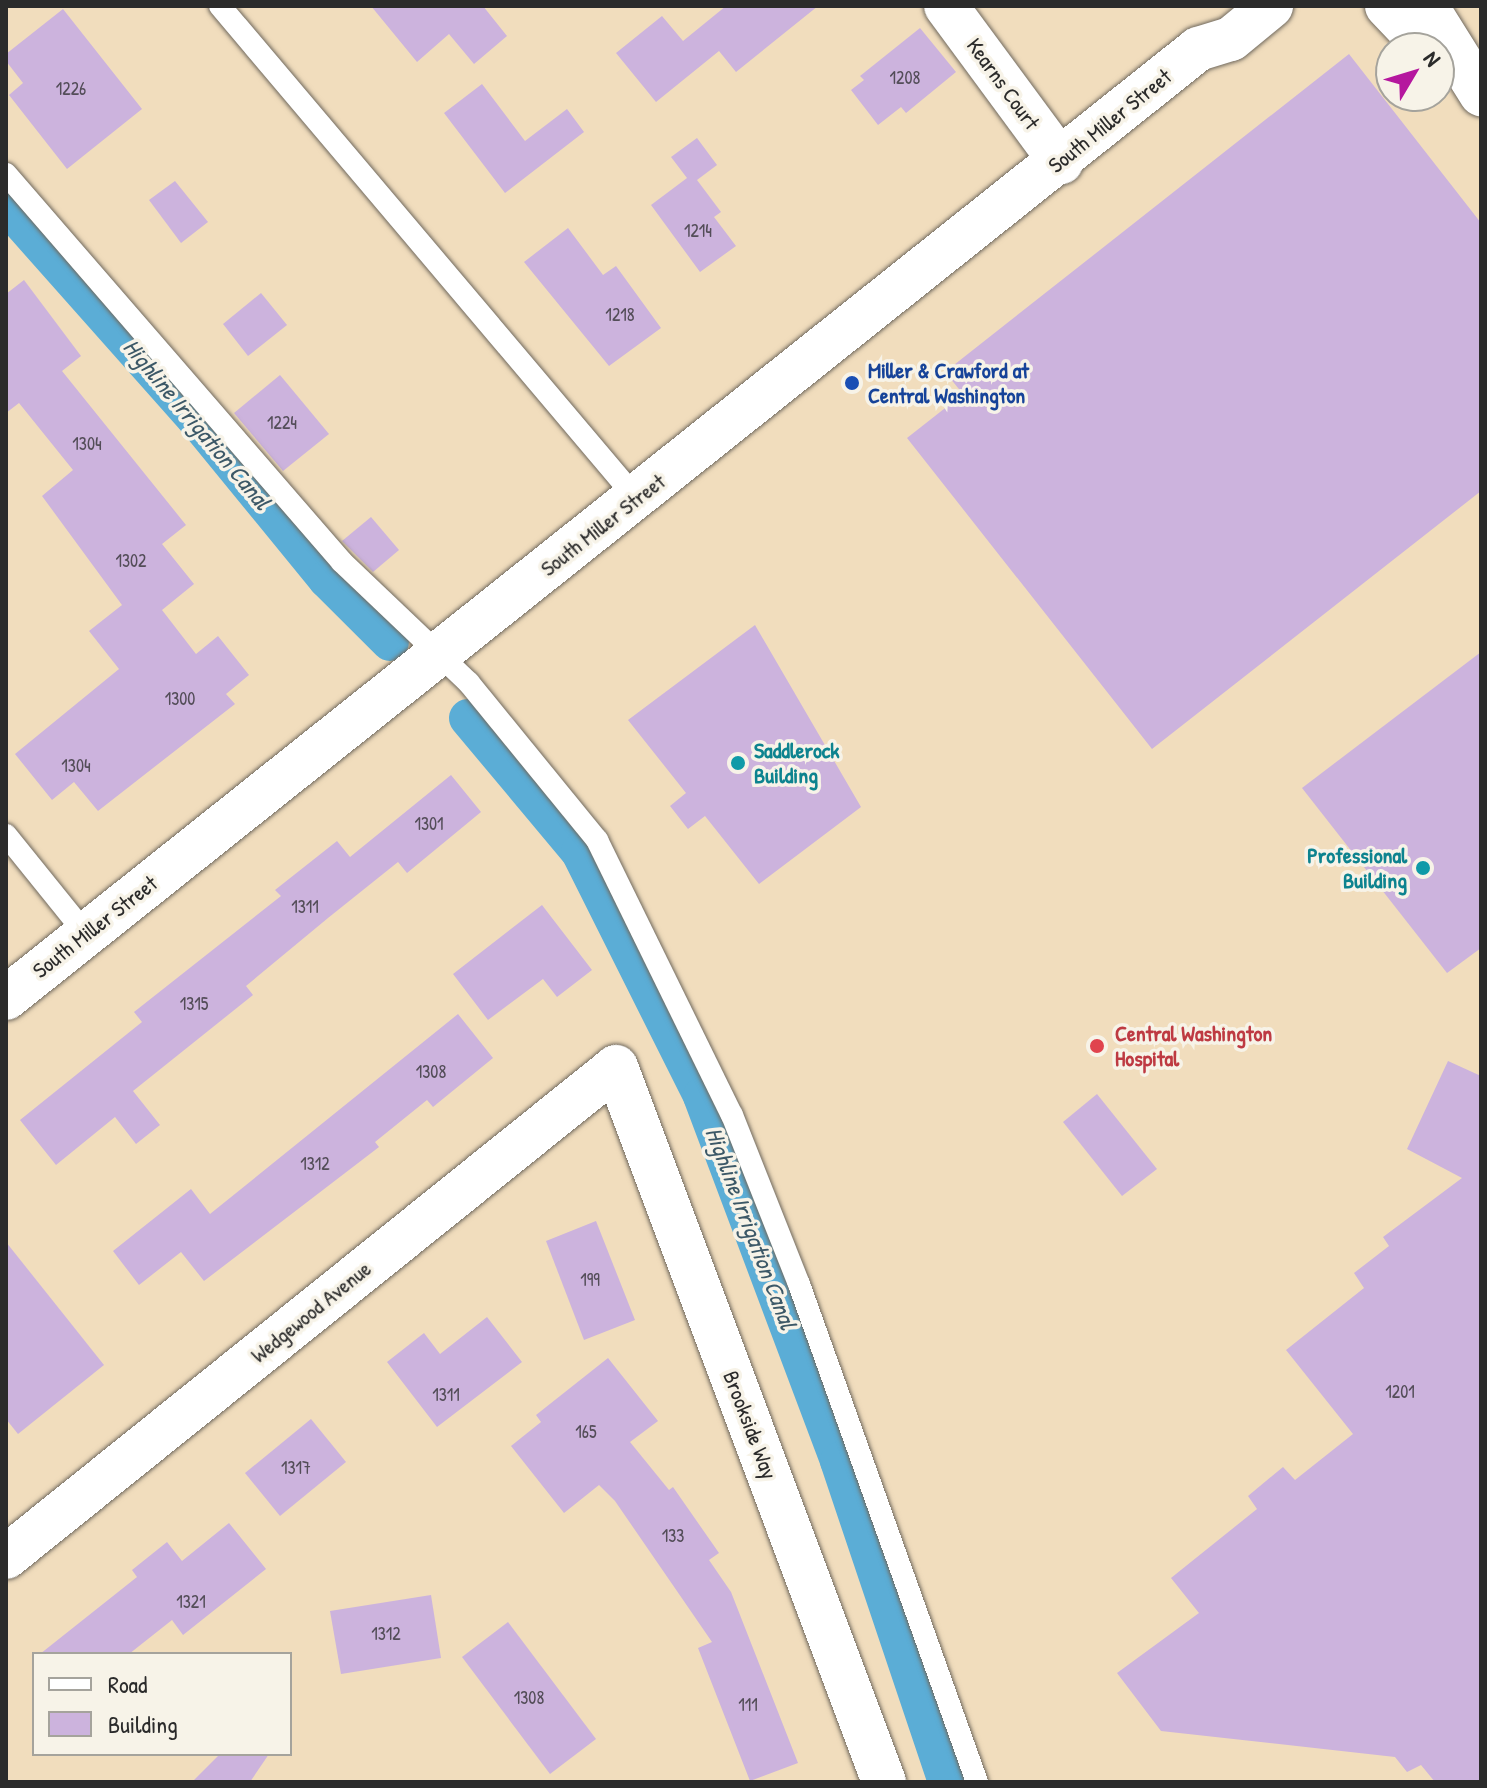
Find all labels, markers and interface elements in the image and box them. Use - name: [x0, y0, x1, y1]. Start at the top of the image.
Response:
- north arrow: [1375, 32, 1455, 112]
- street label: Kearns Court: [961, 33, 1045, 135]
- text: N: [1417, 45, 1448, 72]
- street label: South Miller Street: [1043, 63, 1177, 179]
- house number: 1208: [890, 67, 920, 89]
- house number: 1226: [56, 78, 86, 100]
- house number: 1214: [684, 220, 712, 242]
- house number: 1218: [605, 304, 635, 326]
- water label: Highline Irrigation Canal: [117, 333, 277, 515]
- place label: Miller & Crawford at Central Washington: [868, 357, 1029, 408]
- marker: Miller & Crawford at Central Washington: [843, 374, 861, 392]
- house number: 1224: [267, 412, 297, 434]
- house number: 1304: [72, 433, 102, 455]
- street label: South Miller Street: [536, 468, 670, 582]
- house number: 1302: [115, 550, 147, 572]
- house number: 1300: [165, 688, 195, 710]
- place label: Saddlerock Building: [754, 737, 839, 788]
- marker: Saddlerock Building: [729, 754, 747, 772]
- house number: 1304: [61, 755, 91, 777]
- house number: 1301: [414, 813, 444, 835]
- place label: Professional Building: [1307, 842, 1407, 894]
- marker: Professional Building: [1414, 859, 1432, 877]
- street label: South Miller Street: [28, 870, 162, 984]
- house number: 1311: [291, 896, 319, 918]
- house number: 1315: [180, 993, 208, 1015]
- place label: Central Washington Hospital: [1115, 1020, 1272, 1072]
- marker: Central Washington Hospital: [1086, 1035, 1108, 1057]
- house number: 1308: [416, 1061, 446, 1083]
- water label: Highline Irrigation Canal: [699, 1123, 803, 1333]
- house number: 1312: [300, 1153, 330, 1175]
- street label: Wedgewood Avenue: [246, 1256, 376, 1368]
- house number: 199: [580, 1269, 600, 1291]
- street label: Brookside Way: [717, 1367, 783, 1483]
- house number: 1201: [1385, 1381, 1415, 1403]
- house number: 1311: [432, 1384, 460, 1406]
- house number: 165: [575, 1421, 597, 1443]
- house number: 1317: [281, 1457, 311, 1479]
- house number: 133: [662, 1525, 684, 1547]
- house number: 1321: [176, 1591, 206, 1613]
- house number: 1312: [371, 1623, 401, 1645]
- legend: [32, 1652, 292, 1756]
- text: Road: [108, 1668, 147, 1700]
- house number: 1308: [514, 1687, 544, 1709]
- house number: 111: [738, 1694, 758, 1716]
- text: Building: [108, 1708, 178, 1740]

